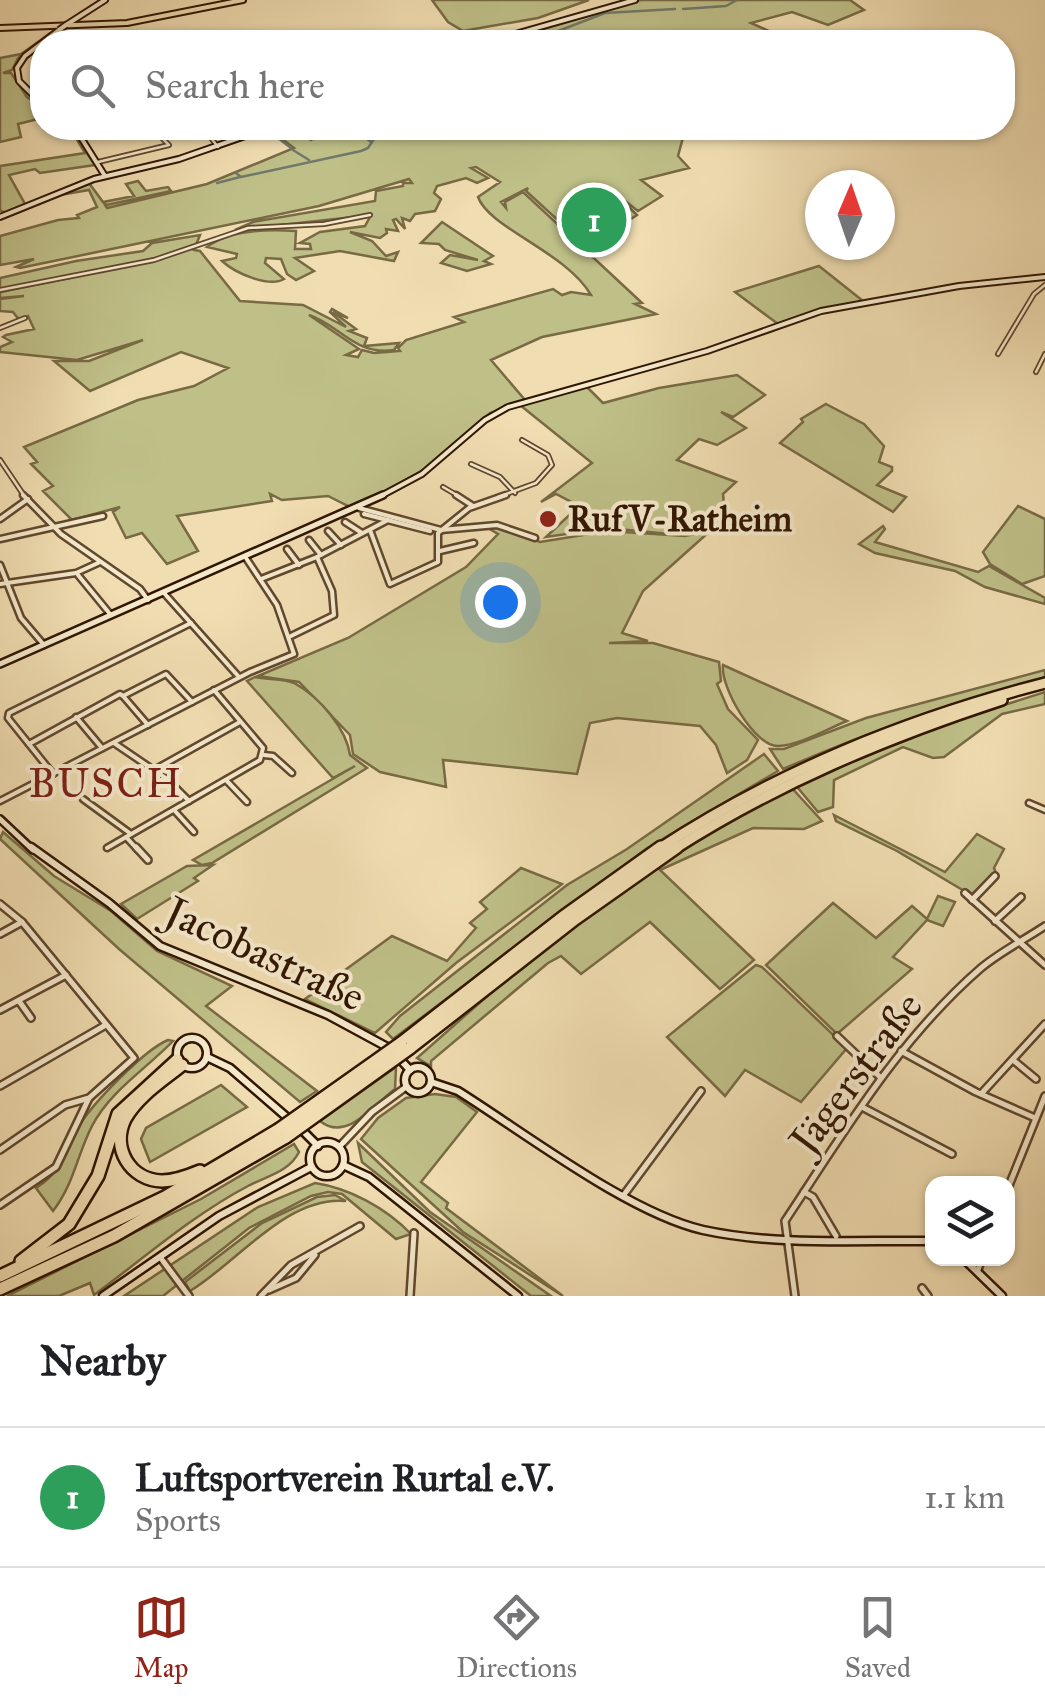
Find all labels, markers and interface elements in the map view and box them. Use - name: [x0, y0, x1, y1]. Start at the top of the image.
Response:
- search box: [30, 30, 1015, 140]
- icon: search: [65, 58, 120, 113]
- text: Search here: [145, 62, 325, 108]
- north arrow: [805, 170, 895, 260]
- pin: 1: [562, 182, 626, 258]
- place label: RufV-Ratheim: [568, 498, 793, 541]
- marker: RufV-Ratheim: [537, 508, 559, 530]
- your location: [475, 577, 526, 628]
- district label: BUSCH: [29, 759, 183, 808]
- street label: Jacobastraße: [153, 884, 373, 1023]
- street label: Jägerstraße: [776, 982, 934, 1168]
- map controls: [925, 1176, 1015, 1266]
- button: layers: [925, 1176, 1015, 1266]
- text: Nearby: [40, 1335, 165, 1387]
- text: Luftsportverein Rurtal e.V.: [135, 1455, 554, 1501]
- text: 1: [66, 1478, 79, 1517]
- text: 1.1 km: [924, 1478, 1005, 1517]
- text: Sports: [135, 1501, 221, 1540]
- tab: Map: [134, 1590, 189, 1685]
- tab: Directions: [456, 1590, 577, 1685]
- tab: Saved: [845, 1590, 911, 1685]

